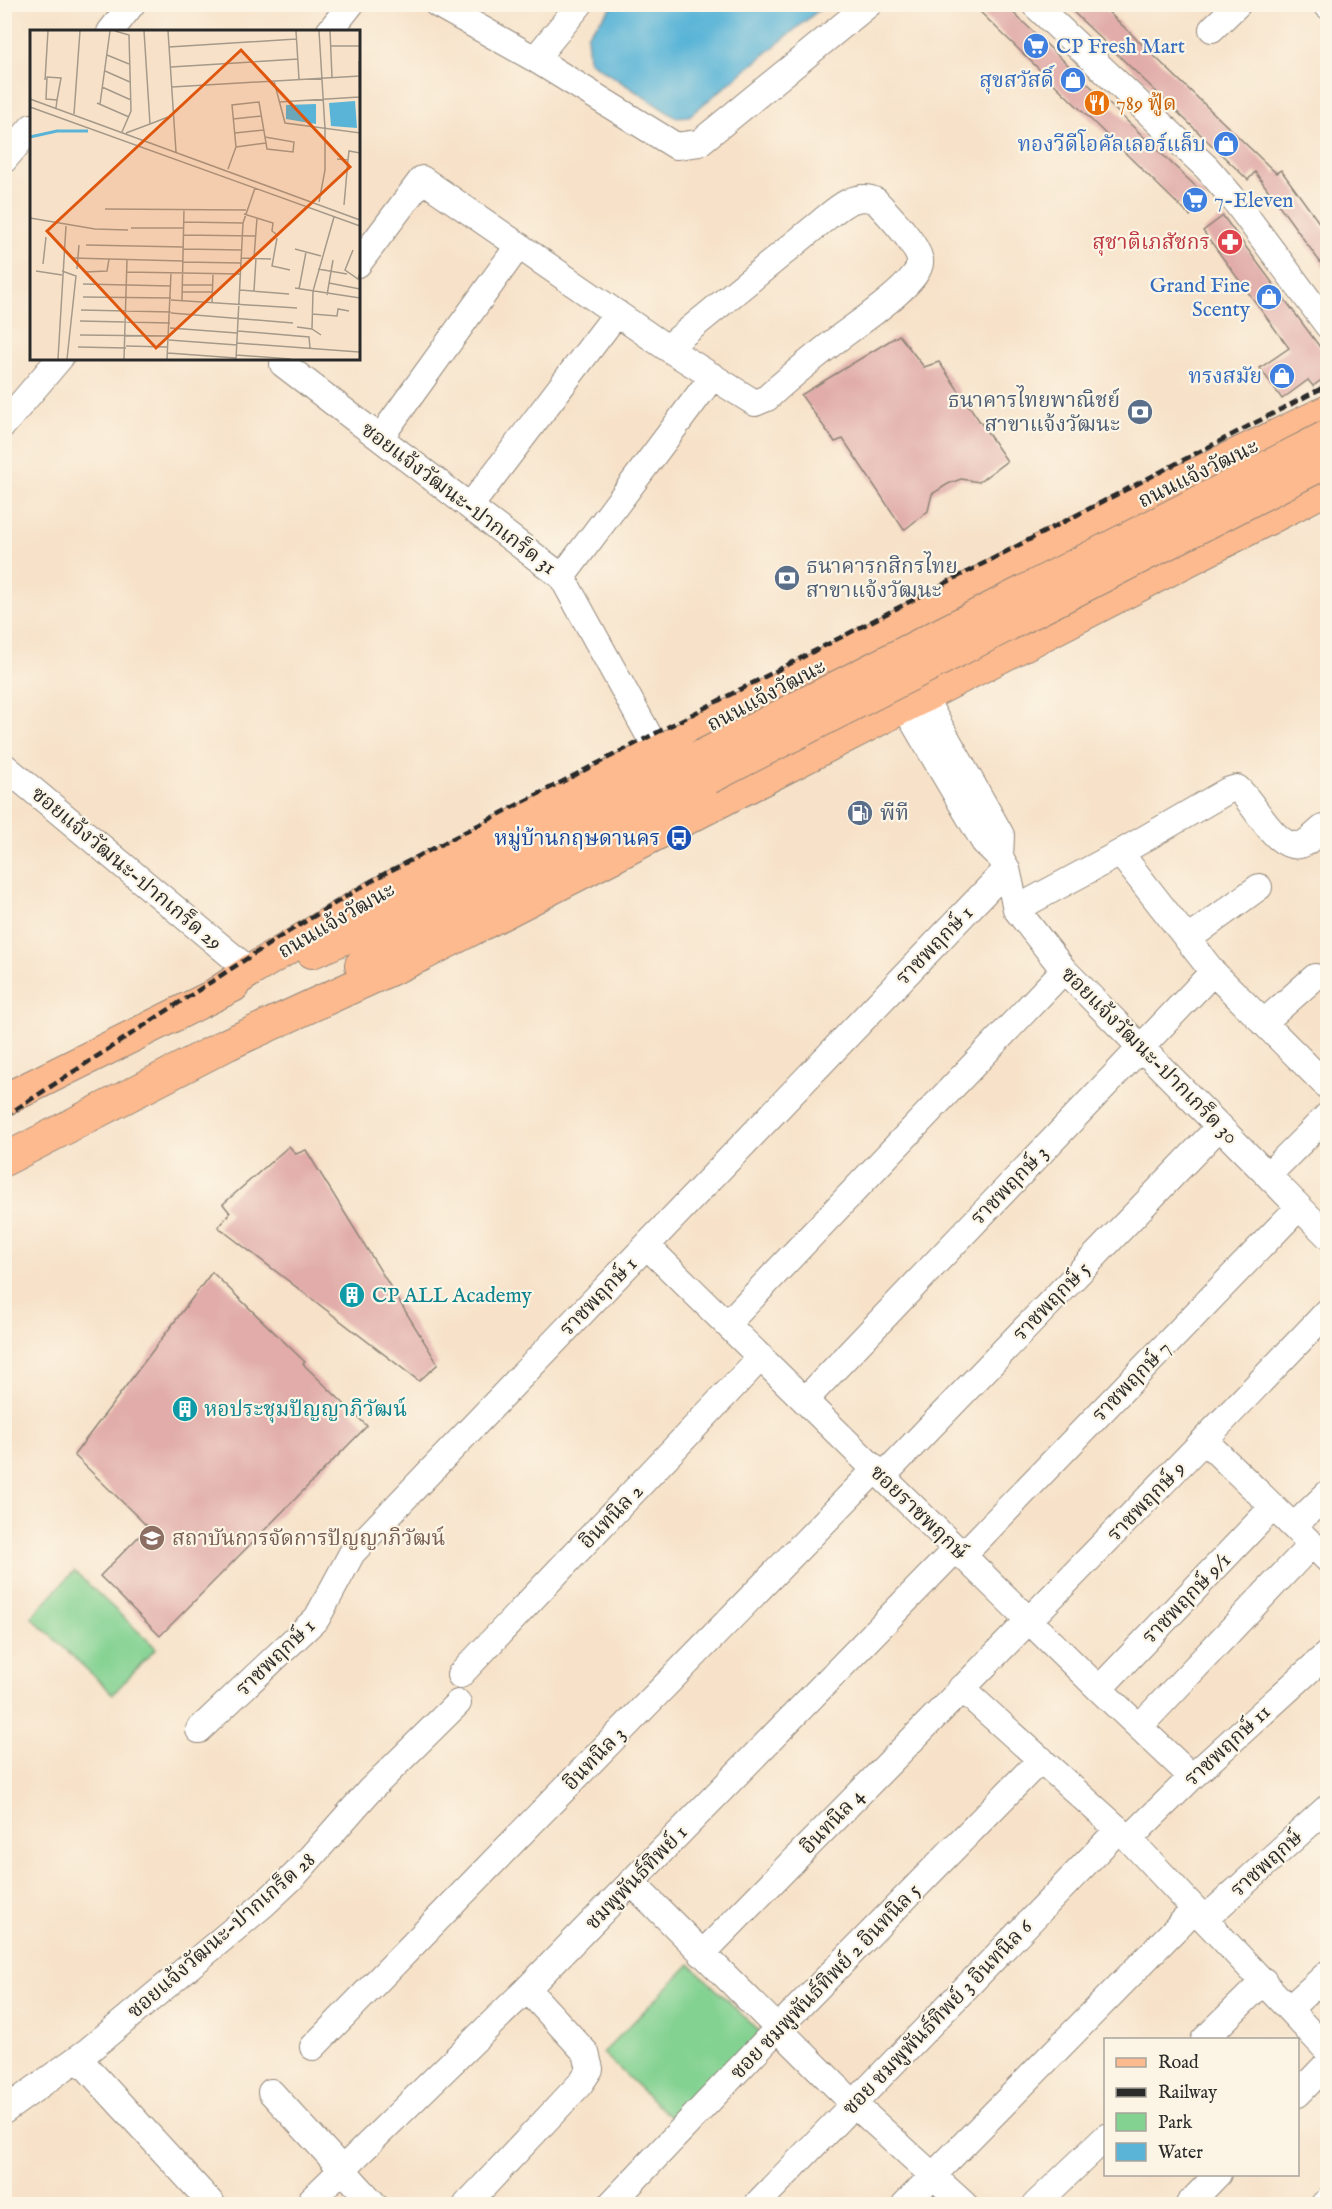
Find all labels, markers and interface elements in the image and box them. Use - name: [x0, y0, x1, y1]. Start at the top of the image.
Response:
- inset map: [30, 30, 360, 360]
- supermarket icon: CP Fresh Mart: [1021, 31, 1051, 61]
- place label: CP Fresh Mart: [1056, 34, 1185, 61]
- place label: สุขสวัสดิ์: [979, 64, 1055, 95]
- shop icon: สุขสวัสดิ์: [1058, 65, 1088, 95]
- restaurant icon: 789 ฟู้ด: [1082, 88, 1112, 118]
- place label: 789 ฟู้ด: [1116, 91, 1176, 118]
- place label: ทองวีดีโอคัลเลอร์แล็บ: [1017, 129, 1206, 159]
- shop icon: ทองวีดีโอคัลเลอร์แล็บ: [1211, 129, 1241, 159]
- supermarket icon: 7-Eleven: [1180, 185, 1210, 215]
- place label: 7-Eleven: [1214, 188, 1293, 215]
- pharmacy icon: สุชาติเภสัชกร: [1215, 227, 1245, 257]
- place label: สุชาติเภสัชกร: [1092, 230, 1210, 257]
- place label: Grand Fine Scenty: [1150, 273, 1251, 324]
- shop icon: Grand Fine Scenty: [1254, 282, 1284, 312]
- shop icon: ทรงสมัย: [1267, 361, 1297, 391]
- place label: ทรงสมัย: [1188, 364, 1262, 391]
- place label: ธนาคารไทยพาณิชย์ สาขาแจ้งวัฒนะ: [948, 385, 1120, 439]
- bank icon: ธนาคารไทยพาณิชย์ สาขาแจ้งวัฒนะ: [1125, 397, 1155, 427]
- street label: ซอยแจ้งวัฒนะ-ปากเกร็ด 31: [355, 417, 561, 582]
- street label: ถนนแจ้งวัฒนะ: [1134, 434, 1263, 515]
- place label: ธนาคารกสิกรไทย สาขาแจ้งวัฒนะ: [806, 551, 958, 605]
- bank icon: ธนาคารกสิกรไทย สาขาแจ้งวัฒนะ: [772, 563, 802, 593]
- street label: ถนนแจ้งวัฒนะ: [703, 654, 831, 739]
- street label: ซอยแจ้งวัฒนะ-ปากเกร็ด 29: [25, 781, 227, 957]
- fuel station icon: พีที: [845, 798, 875, 828]
- place label: พีที: [880, 801, 909, 828]
- bus stop icon: หมู่บ้านกฤษดานคร: [664, 823, 694, 853]
- place label: หมู่บ้านกฤษดานคร: [494, 826, 660, 853]
- street label: ถนนแจ้งวัฒนะ: [273, 877, 400, 966]
- street label: ราชพฤกษ์ 1: [890, 900, 980, 992]
- street label: ซอยแจ้งวัฒนะ-ปากเกร็ด 30: [1054, 961, 1244, 1151]
- street label: ราชพฤกษ์ 3: [965, 1140, 1055, 1232]
- street label: ราชพฤกษ์ 1: [554, 1251, 644, 1343]
- street label: ราชพฤกษ์ 5: [1007, 1256, 1097, 1348]
- building icon: CP ALL Academy: [337, 1280, 367, 1310]
- place label: CP ALL Academy: [372, 1283, 533, 1310]
- street label: ราชพฤกษ์ 7: [1086, 1335, 1177, 1428]
- building icon: หอประชุมปัญญาภิวัฒน์: [170, 1394, 200, 1424]
- place label: หอประชุมปัญญาภิวัฒน์: [204, 1396, 407, 1424]
- street label: ราชพฤกษ์ 9: [1101, 1455, 1192, 1548]
- street label: ซอยราชพฤกษ์: [863, 1459, 974, 1567]
- street label: อินทนิล 2: [574, 1479, 650, 1555]
- school or university icon: สถาบันการจัดการปัญญาภิวัฒน์: [137, 1523, 167, 1553]
- place label: สถาบันการจัดการปัญญาภิวัฒน์: [172, 1525, 446, 1553]
- street label: ราชพฤกษ์ 9/1: [1136, 1547, 1237, 1650]
- street label: ราชพฤกษ์ 1: [230, 1613, 322, 1703]
- street label: ราชพฤกษ์ 11: [1178, 1699, 1277, 1793]
- street label: อินทนิล 3: [558, 1721, 632, 1797]
- street label: อินทนิล 4: [795, 1783, 871, 1861]
- street label: ชมพูพันธ์ทิพย์ 1: [579, 1819, 694, 1936]
- street label: ราชพฤกษ์: [1225, 1823, 1309, 1904]
- street label: ซอยแจ้งวัฒนะ-ปากเกร็ด 28: [122, 1847, 322, 2025]
- street label: ซอย ชมพูพันธ์ทิพย์ 2 อินทนิล 5: [724, 1877, 927, 2086]
- street label: ซอย ชมพูพันธ์ทิพย์ 3 อินทนิล 6: [837, 1913, 1040, 2122]
- legend: [1104, 2038, 1299, 2176]
- text: Road: [1158, 2052, 1199, 2075]
- text: Railway: [1158, 2082, 1217, 2105]
- text: Park: [1158, 2112, 1193, 2135]
- text: Water: [1158, 2142, 1203, 2165]

